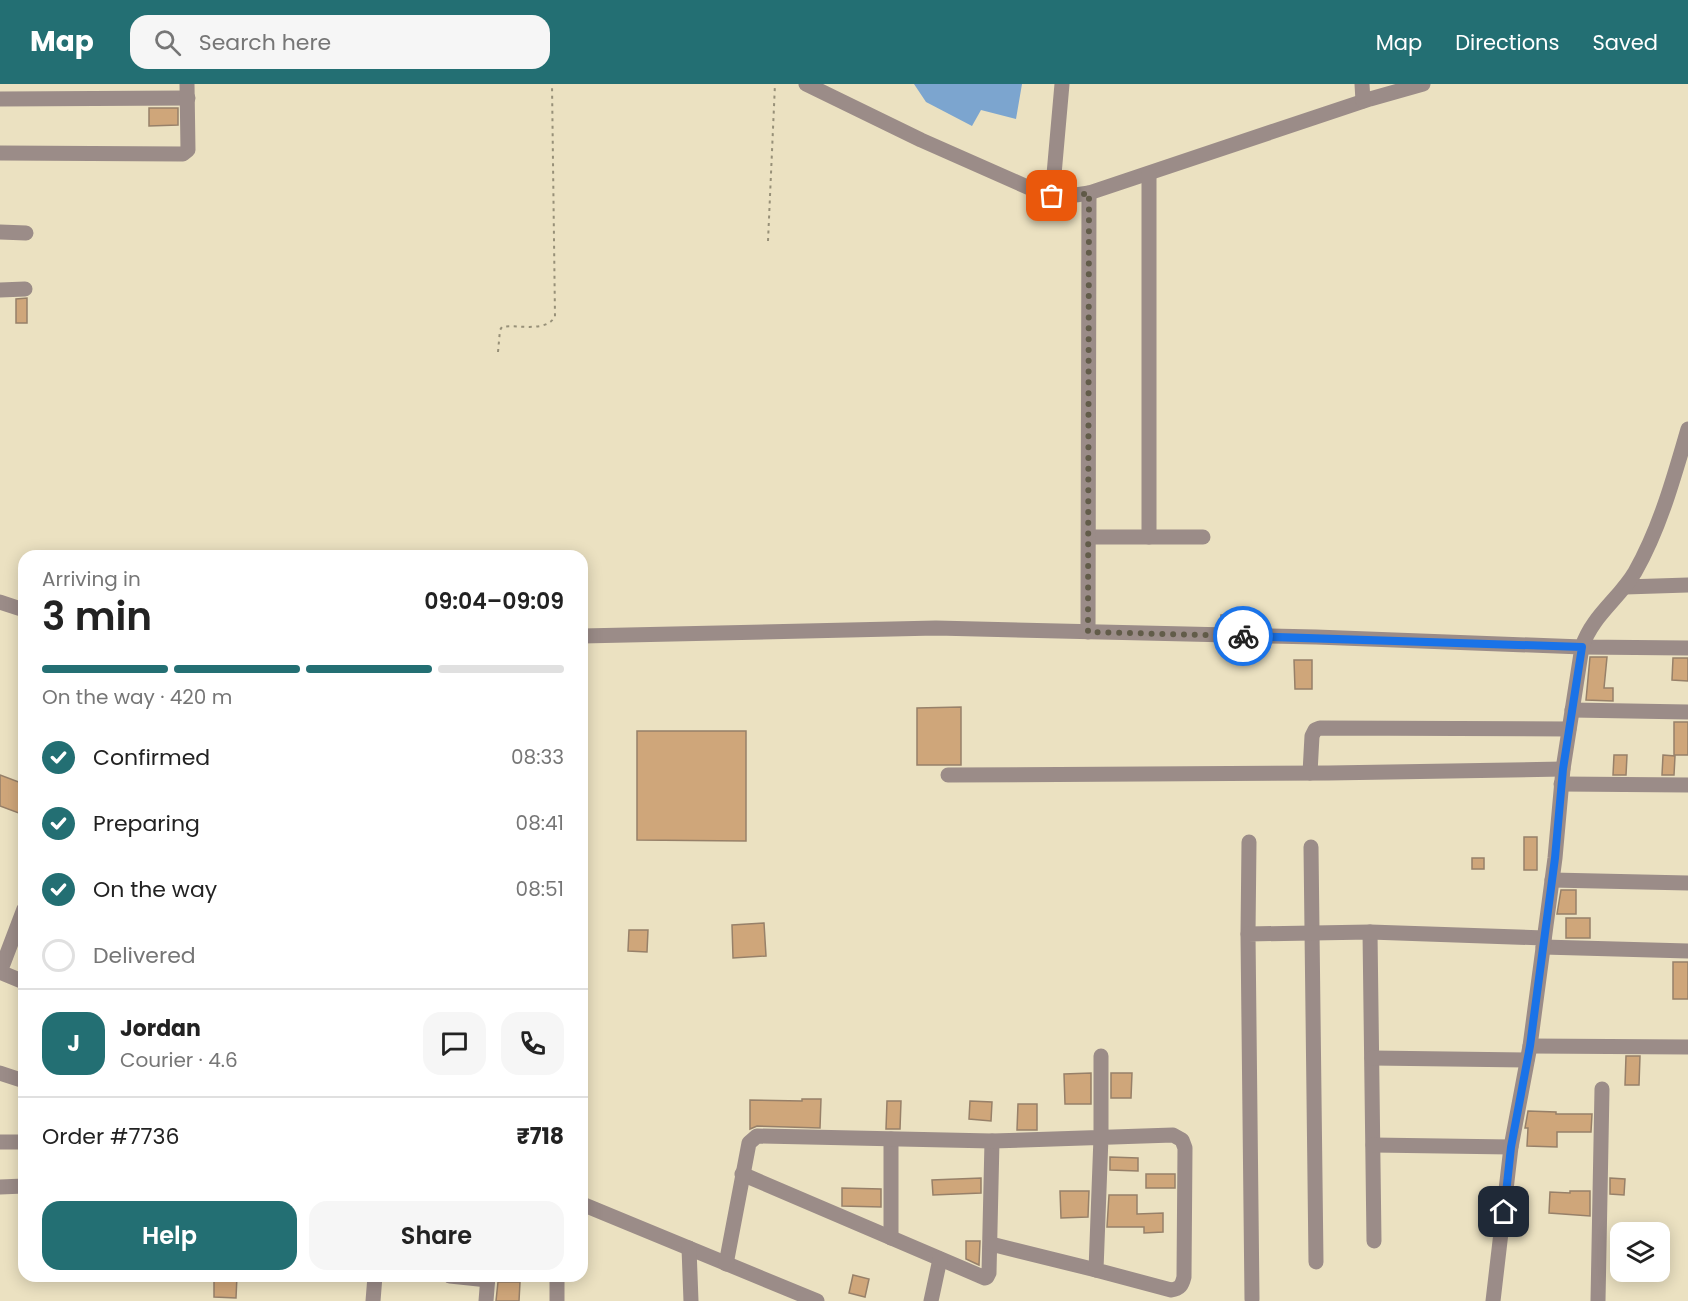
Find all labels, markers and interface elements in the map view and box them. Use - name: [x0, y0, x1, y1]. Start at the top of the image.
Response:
- search box: [130, 15, 550, 69]
- text: Map: [30, 22, 94, 61]
- icon: search: [151, 26, 184, 59]
- text: Search here: [199, 27, 331, 58]
- text: Map: [1376, 28, 1422, 57]
- text: Directions: [1455, 28, 1559, 57]
- text: Saved: [1592, 28, 1658, 57]
- pin: [1026, 170, 1077, 221]
- icon: bag: [1035, 179, 1068, 212]
- text: Arriving in: [42, 565, 141, 593]
- text: 09:04–09:09: [424, 586, 564, 617]
- text: 3 min: [42, 589, 152, 644]
- courier: [1213, 606, 1273, 666]
- icon: bike: [1227, 620, 1260, 653]
- text: On the way · 420 m: [42, 683, 232, 711]
- icon: check: [42, 741, 75, 774]
- text: Confirmed: [93, 742, 210, 773]
- text: 08:33: [511, 743, 564, 771]
- icon: check: [42, 807, 75, 840]
- text: Preparing: [93, 808, 200, 839]
- text: 08:41: [516, 809, 564, 837]
- icon: check: [42, 873, 75, 906]
- text: On the way: [93, 874, 217, 905]
- text: 08:51: [516, 875, 564, 903]
- text: Delivered: [93, 940, 196, 971]
- button: chat: [423, 1012, 486, 1075]
- button: phone: [501, 1012, 564, 1075]
- text: Jordan: [120, 1013, 201, 1044]
- text: J: [67, 1028, 80, 1059]
- text: Courier · 4.6: [120, 1046, 238, 1074]
- text: Order #7736: [42, 1121, 180, 1152]
- text: ₹718: [517, 1121, 564, 1152]
- pin: [1478, 1186, 1529, 1237]
- icon: home: [1487, 1195, 1520, 1228]
- button: Help: [42, 1201, 297, 1270]
- button: Share: [309, 1201, 564, 1270]
- map controls: [1610, 1222, 1670, 1282]
- button: layers: [1610, 1222, 1670, 1282]

